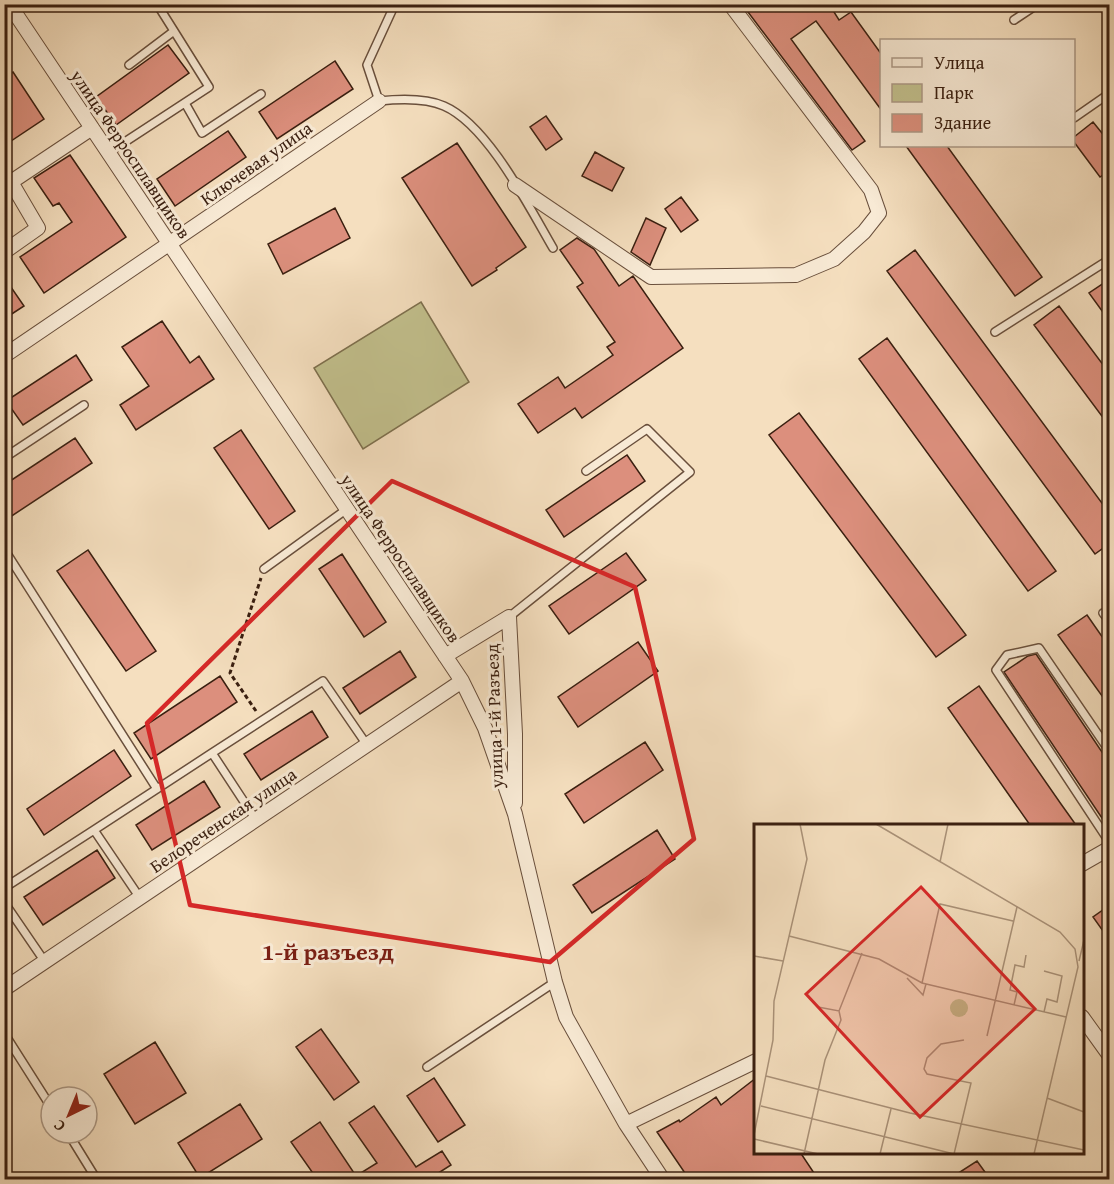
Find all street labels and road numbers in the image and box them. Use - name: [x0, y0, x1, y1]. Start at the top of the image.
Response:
- street label: улица Ферросплавщиков: [64, 63, 198, 244]
- street label: Ключевая улица: [195, 114, 318, 212]
- street label: улица Ферросплавщиков: [334, 467, 468, 648]
- street label: улица 1-й Разъезд: [478, 643, 510, 790]
- street label: Белореченская улица: [144, 760, 302, 879]

